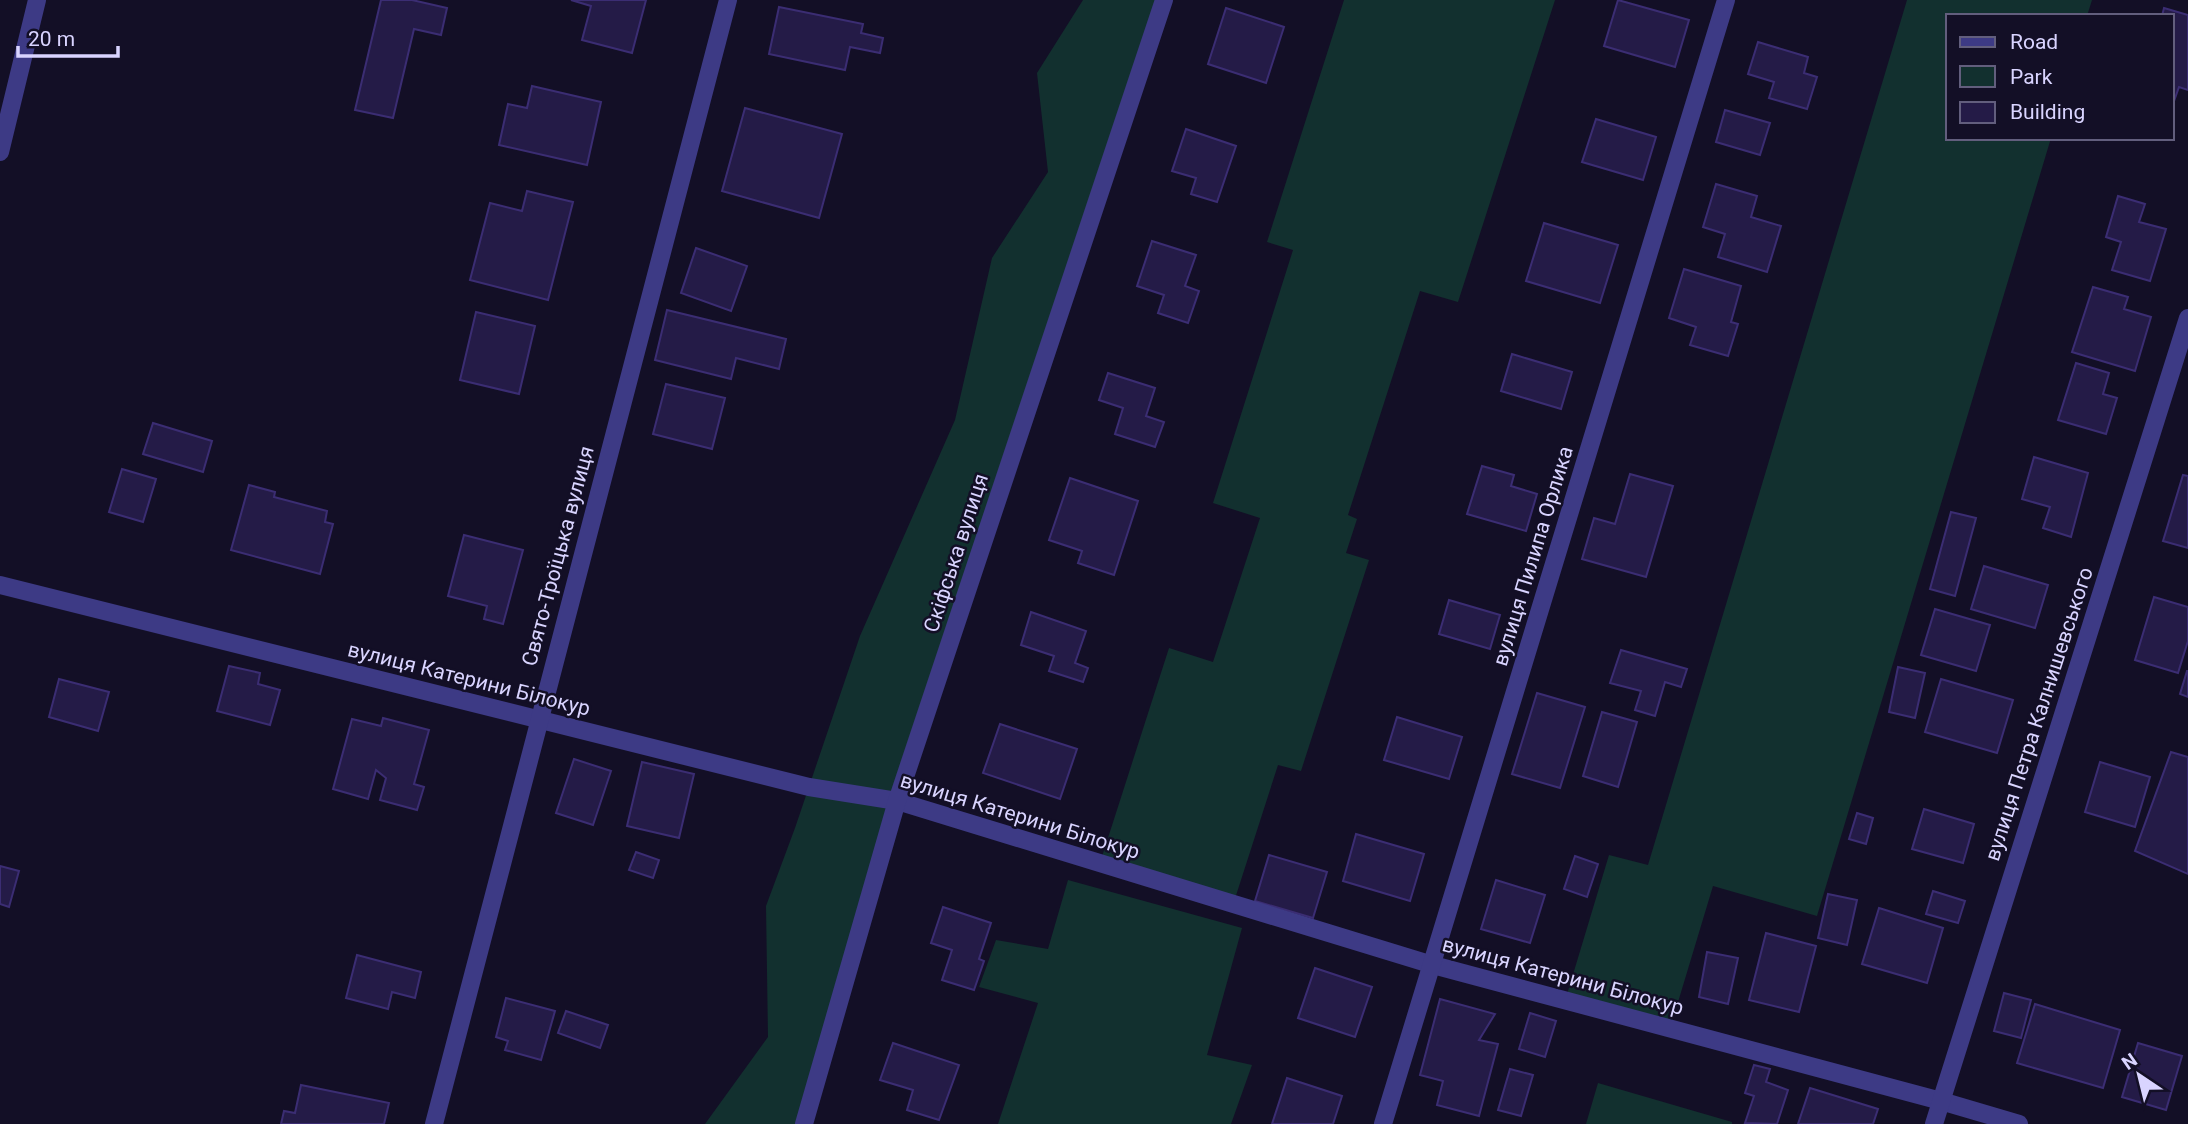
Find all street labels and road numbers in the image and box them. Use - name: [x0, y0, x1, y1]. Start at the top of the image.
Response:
- street label: Свято-Троїцька вулиця: [517, 443, 599, 669]
- street label: вулиця Пилипа Орлика: [1488, 443, 1578, 669]
- street label: Скіфська вулиця: [919, 471, 993, 635]
- street label: вулиця Петра Калнишевського: [1980, 564, 2098, 864]
- street label: вулиця Катерини Білокур: [345, 637, 593, 721]
- street label: вулиця Катерини Білокур: [897, 768, 1143, 864]
- street label: вулиця Катерини Білокур: [1440, 932, 1686, 1020]

